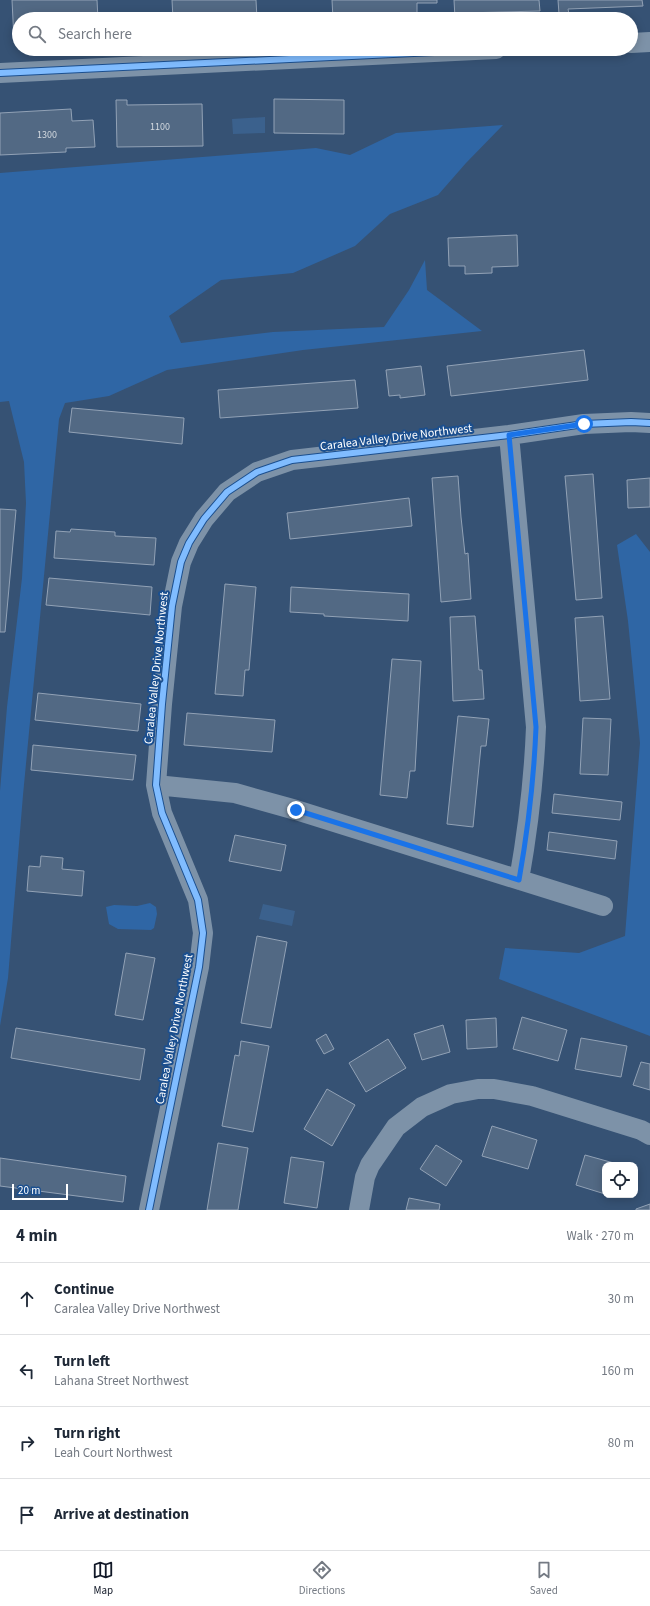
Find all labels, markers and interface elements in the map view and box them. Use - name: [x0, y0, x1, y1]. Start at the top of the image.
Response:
- search box: [12, 12, 638, 56]
- icon: search: [26, 23, 48, 45]
- text: Search here: [58, 24, 132, 45]
- house number: 1100: [150, 120, 170, 134]
- house number: 1300: [37, 128, 57, 142]
- route start: [575, 415, 593, 433]
- street label: Caralea Valley Drive Northwest: [319, 420, 473, 455]
- street label: Caralea Valley Drive Northwest: [140, 591, 173, 745]
- route end: [287, 801, 305, 819]
- street label: Caralea Valley Drive Northwest: [152, 952, 197, 1106]
- map controls: [602, 1162, 638, 1198]
- button: locate: [602, 1162, 638, 1198]
- scale bar: [12, 1182, 68, 1201]
- text: 20 m: [18, 1183, 40, 1198]
- text: 4 min: [16, 1224, 57, 1248]
- text: Walk · 270 m: [566, 1227, 634, 1245]
- text: Continue: [54, 1279, 114, 1300]
- icon: ahead: [16, 1288, 38, 1310]
- text: 30 m: [608, 1290, 634, 1308]
- text: Caralea Valley Drive Northwest: [54, 1300, 220, 1318]
- text: Turn left: [54, 1351, 110, 1372]
- icon: left: [16, 1360, 38, 1382]
- text: 160 m: [601, 1362, 634, 1380]
- text: Lahana Street Northwest: [54, 1372, 189, 1390]
- text: Turn right: [54, 1423, 120, 1444]
- icon: right: [16, 1432, 38, 1454]
- text: 80 m: [608, 1434, 634, 1452]
- text: Leah Court Northwest: [54, 1444, 172, 1462]
- icon: arrive: [16, 1504, 38, 1526]
- text: Arrive at destination: [54, 1504, 189, 1525]
- tab: Map: [92, 1559, 114, 1598]
- tab: Directions: [299, 1559, 345, 1598]
- tab: Saved: [530, 1559, 558, 1598]

